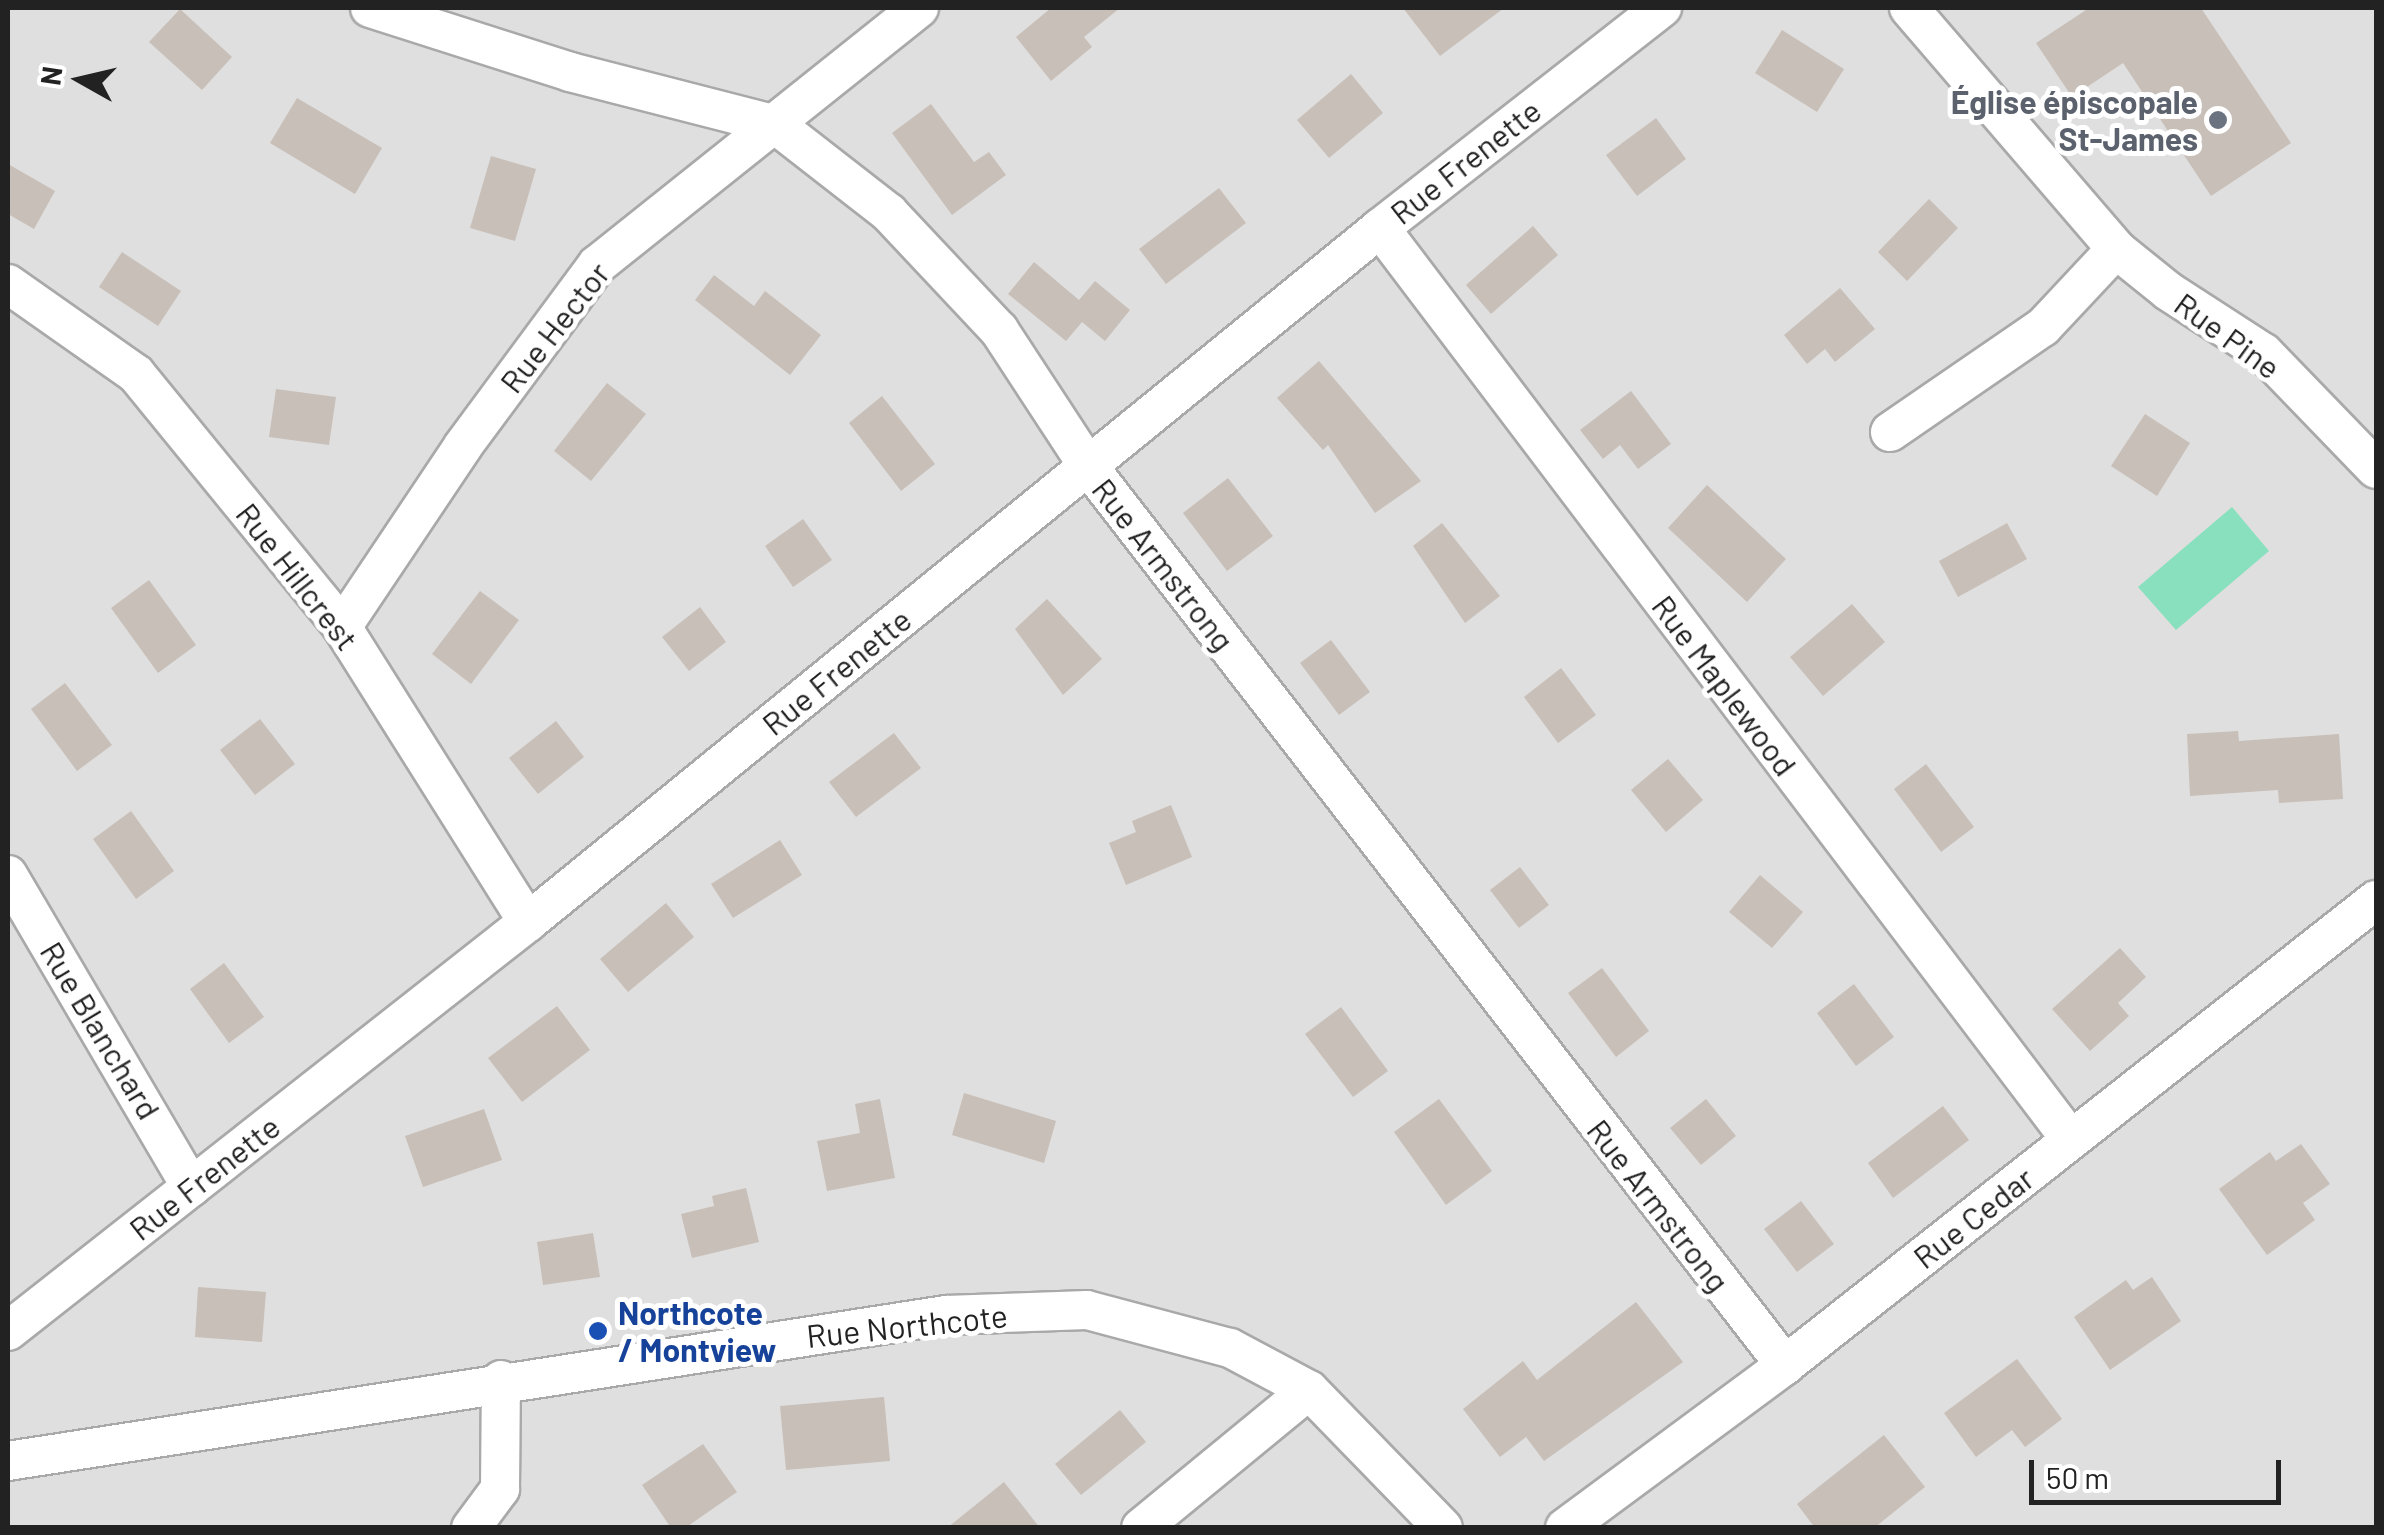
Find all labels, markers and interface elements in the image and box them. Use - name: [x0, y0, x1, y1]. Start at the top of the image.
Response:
- north arrow: [30, 30, 130, 130]
- text: N: [32, 64, 68, 87]
- place label: Église épiscopale St-James: [1951, 83, 2198, 158]
- street label: Rue Frenette: [1382, 90, 1548, 232]
- marker: Église épiscopale St-James: [2207, 109, 2229, 131]
- street label: Rue Hector: [491, 254, 617, 400]
- street label: Rue Pine: [2168, 284, 2288, 386]
- street label: Rue Armstrong: [1085, 470, 1243, 658]
- street label: Rue Hillcrest: [229, 495, 367, 657]
- street label: Rue Maplewood: [1645, 587, 1805, 783]
- street label: Rue Frenette: [754, 599, 918, 743]
- street label: Rue Blanchard: [33, 934, 169, 1126]
- street label: Rue Frenette: [121, 1106, 287, 1248]
- street label: Rue Armstrong: [1580, 1111, 1738, 1299]
- street label: Rue Cedar: [1905, 1158, 2041, 1276]
- place label: Northcote / Montview: [618, 1294, 776, 1369]
- street label: Rue Northcote: [805, 1295, 1009, 1355]
- marker: Northcote / Montview: [587, 1320, 609, 1342]
- scale bar: [2034, 1440, 2286, 1502]
- text: 50 m: [2046, 1459, 2109, 1495]

